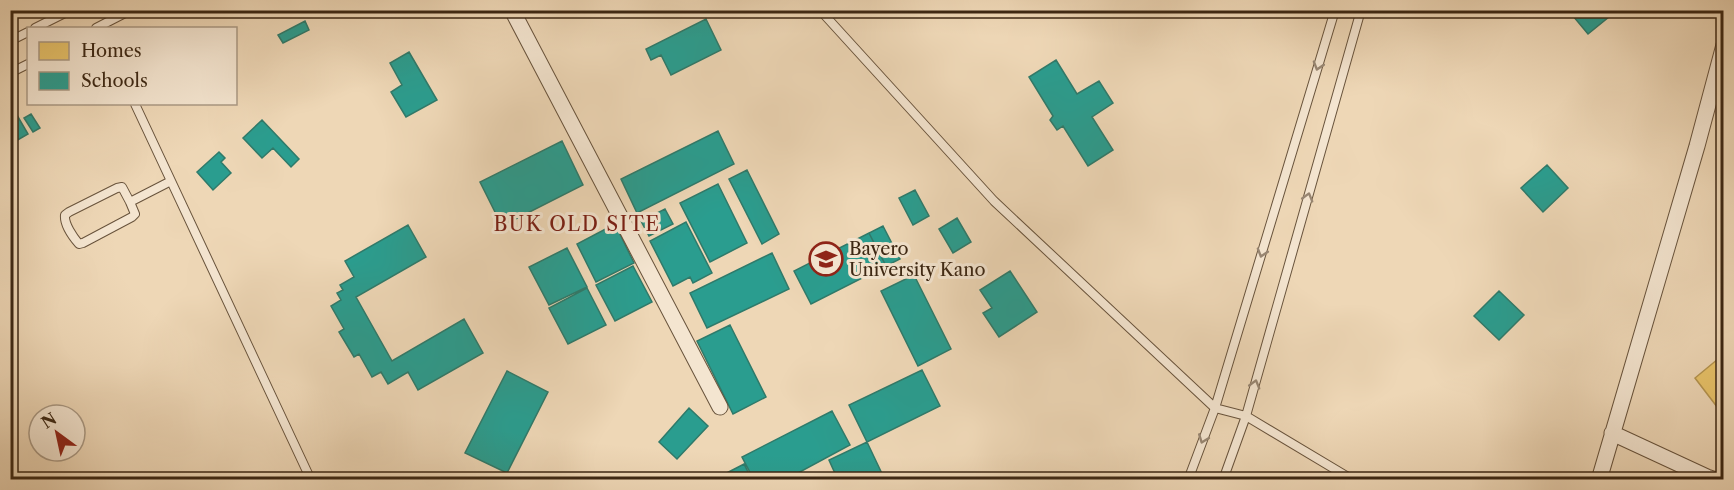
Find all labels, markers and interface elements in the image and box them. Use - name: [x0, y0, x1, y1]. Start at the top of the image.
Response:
- legend: [27, 27, 237, 105]
- text: Homes: [81, 40, 142, 62]
- one-way arrow: [1313, 61, 1325, 71]
- text: Schools: [81, 70, 148, 92]
- one-way arrow: [1301, 192, 1313, 203]
- district label: BUK OLD SITE: [493, 212, 661, 236]
- place label: Bayero University Kano: [849, 238, 986, 281]
- school or university icon: Bayero University Kano: [808, 241, 844, 277]
- one-way arrow: [1257, 247, 1269, 258]
- one-way arrow: [1247, 379, 1260, 389]
- north arrow: [27, 403, 87, 463]
- text: N: [38, 408, 60, 433]
- one-way arrow: [1198, 433, 1211, 444]

